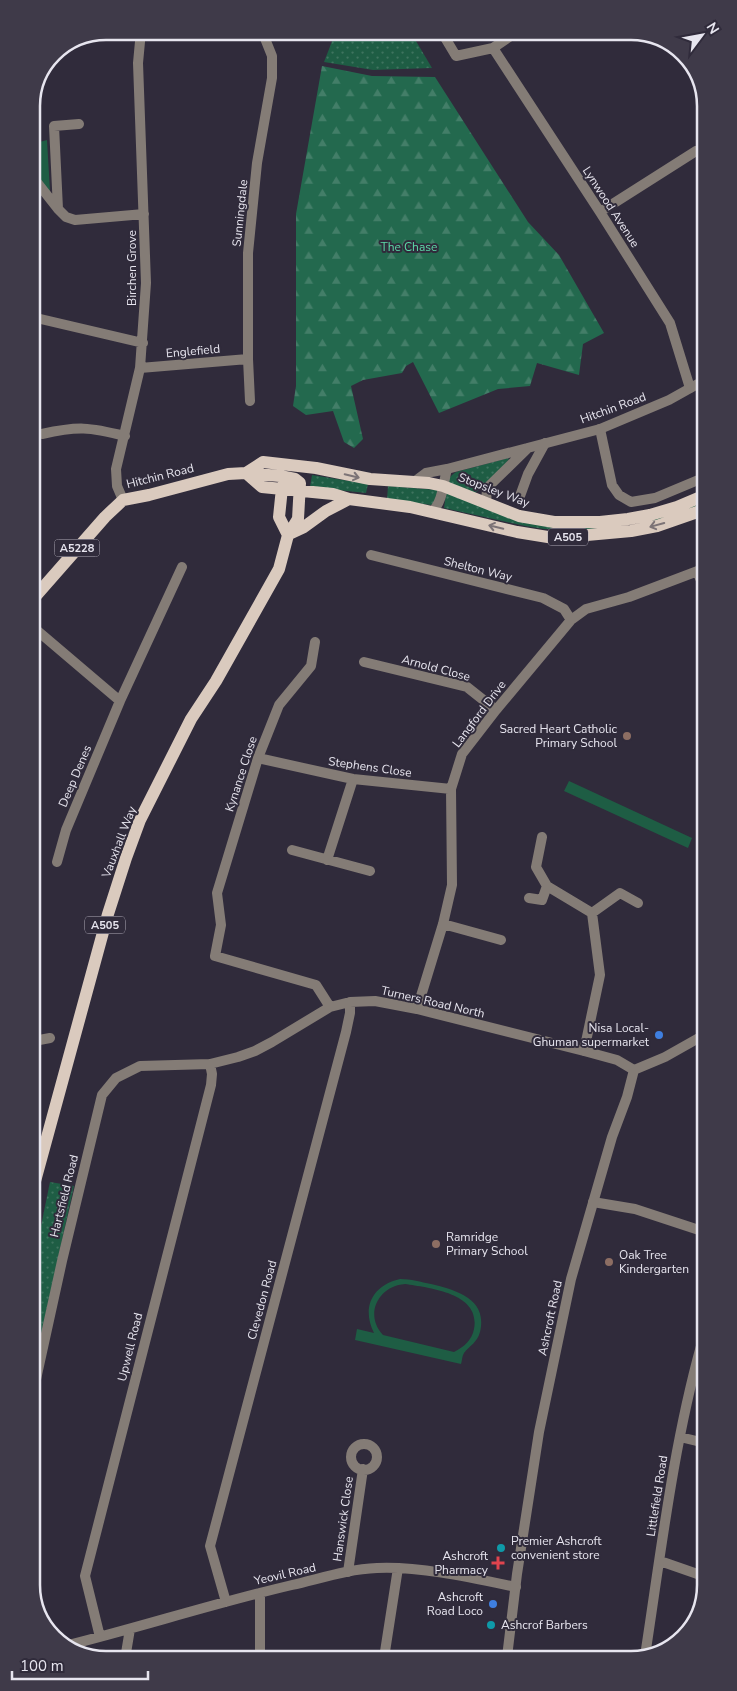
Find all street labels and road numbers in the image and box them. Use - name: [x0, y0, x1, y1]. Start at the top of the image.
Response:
- street label: Lynwood Avenue: [579, 164, 643, 250]
- street label: Sunningdale: [229, 179, 251, 247]
- street label: Birchen Grove: [124, 230, 140, 306]
- street label: Englefield: [165, 341, 221, 361]
- street label: Hitchin Road: [578, 389, 648, 427]
- street label: Hitchin Road: [125, 460, 195, 492]
- street label: Stopsley Way: [456, 469, 533, 511]
- road number: A505: [548, 528, 588, 546]
- road number: A5228: [54, 540, 100, 556]
- street label: Shelton Way: [442, 553, 515, 585]
- street label: Arnold Close: [400, 651, 472, 685]
- street label: Langford Drive: [449, 677, 509, 751]
- street label: Kynance Close: [221, 734, 261, 814]
- street label: Deep Denes: [55, 742, 95, 810]
- street label: Stephens Close: [327, 753, 413, 781]
- street label: Vauxhall Way: [98, 803, 140, 881]
- road number: A505: [85, 916, 125, 934]
- street label: Turners Road North: [380, 982, 486, 1022]
- street label: Hartsfield Road: [46, 1153, 82, 1239]
- street label: Clevedon Road: [244, 1258, 280, 1342]
- street label: Ashcroft Road: [534, 1279, 566, 1357]
- street label: Upwell Road: [114, 1311, 146, 1383]
- street label: Littlefield Road: [643, 1454, 671, 1538]
- street label: Hanswick Close: [329, 1475, 357, 1563]
- street label: Yeovil Road: [252, 1559, 317, 1589]

